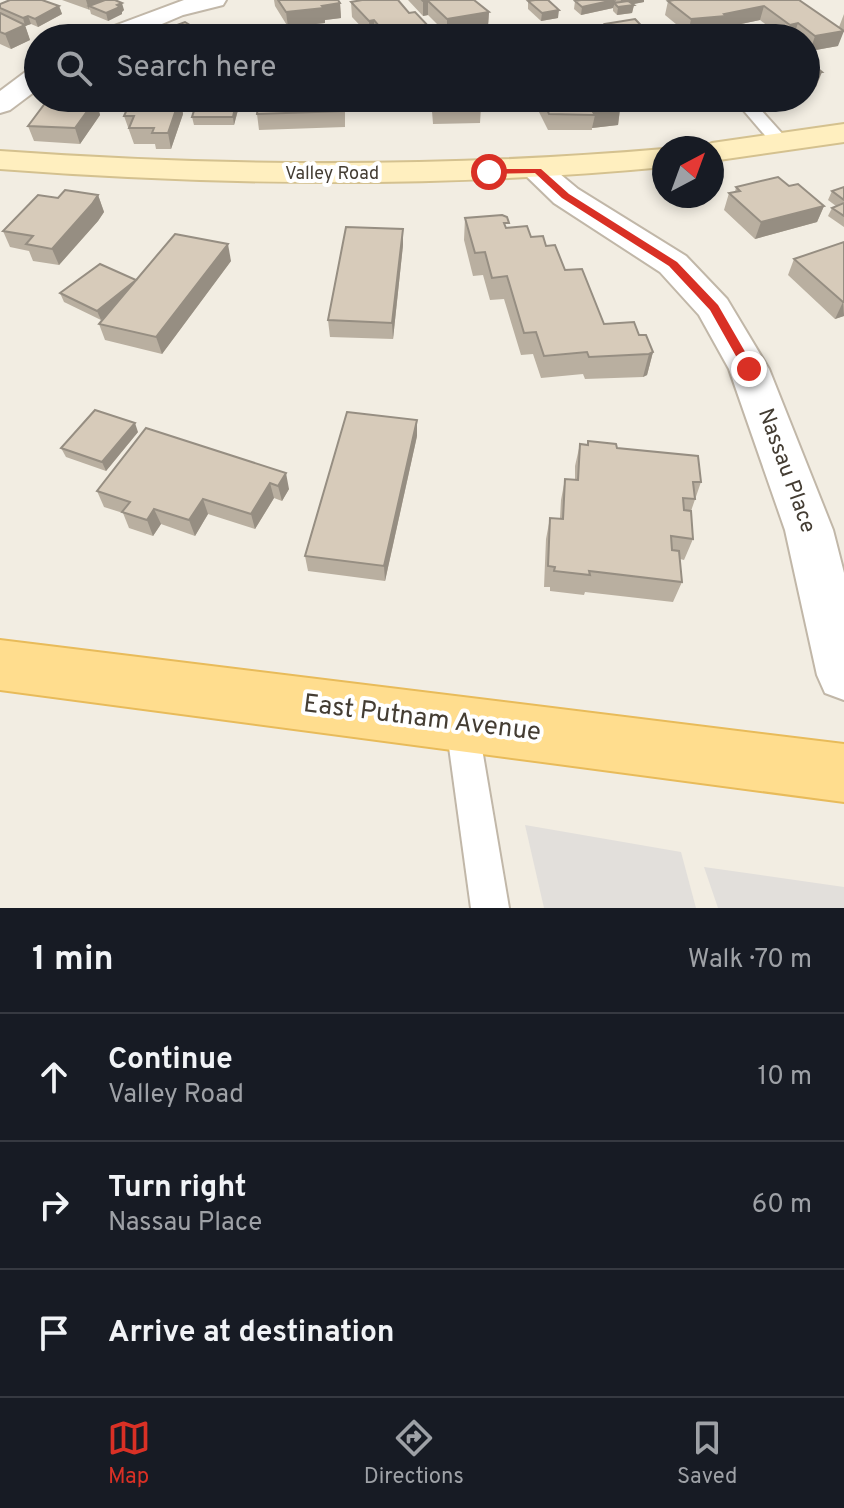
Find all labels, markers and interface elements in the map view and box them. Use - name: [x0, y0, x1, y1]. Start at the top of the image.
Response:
- search box: [24, 24, 820, 112]
- icon: search: [52, 46, 96, 90]
- text: Search here: [116, 50, 276, 87]
- north arrow: [652, 136, 724, 208]
- route start: [471, 154, 507, 190]
- street label: Valley Road: [285, 163, 379, 186]
- route end: [731, 351, 767, 387]
- street label: Nassau Place: [751, 405, 821, 537]
- street label: East Putnam Avenue: [301, 688, 543, 750]
- text: 1 min: [32, 939, 114, 982]
- text: Walk · 70 m: [688, 944, 812, 977]
- text: Continue: [108, 1042, 233, 1079]
- icon: ahead: [32, 1055, 76, 1099]
- text: 10 m: [757, 1061, 812, 1094]
- text: Valley Road: [108, 1079, 244, 1112]
- text: Turn right: [108, 1170, 246, 1207]
- icon: right: [32, 1183, 76, 1227]
- text: 60 m: [752, 1189, 812, 1222]
- text: Nassau Place: [108, 1207, 262, 1240]
- icon: arrive: [32, 1311, 76, 1355]
- text: Arrive at destination: [108, 1315, 394, 1352]
- tab: Map: [107, 1416, 151, 1491]
- tab: Directions: [364, 1416, 464, 1491]
- tab: Saved: [677, 1416, 737, 1491]

